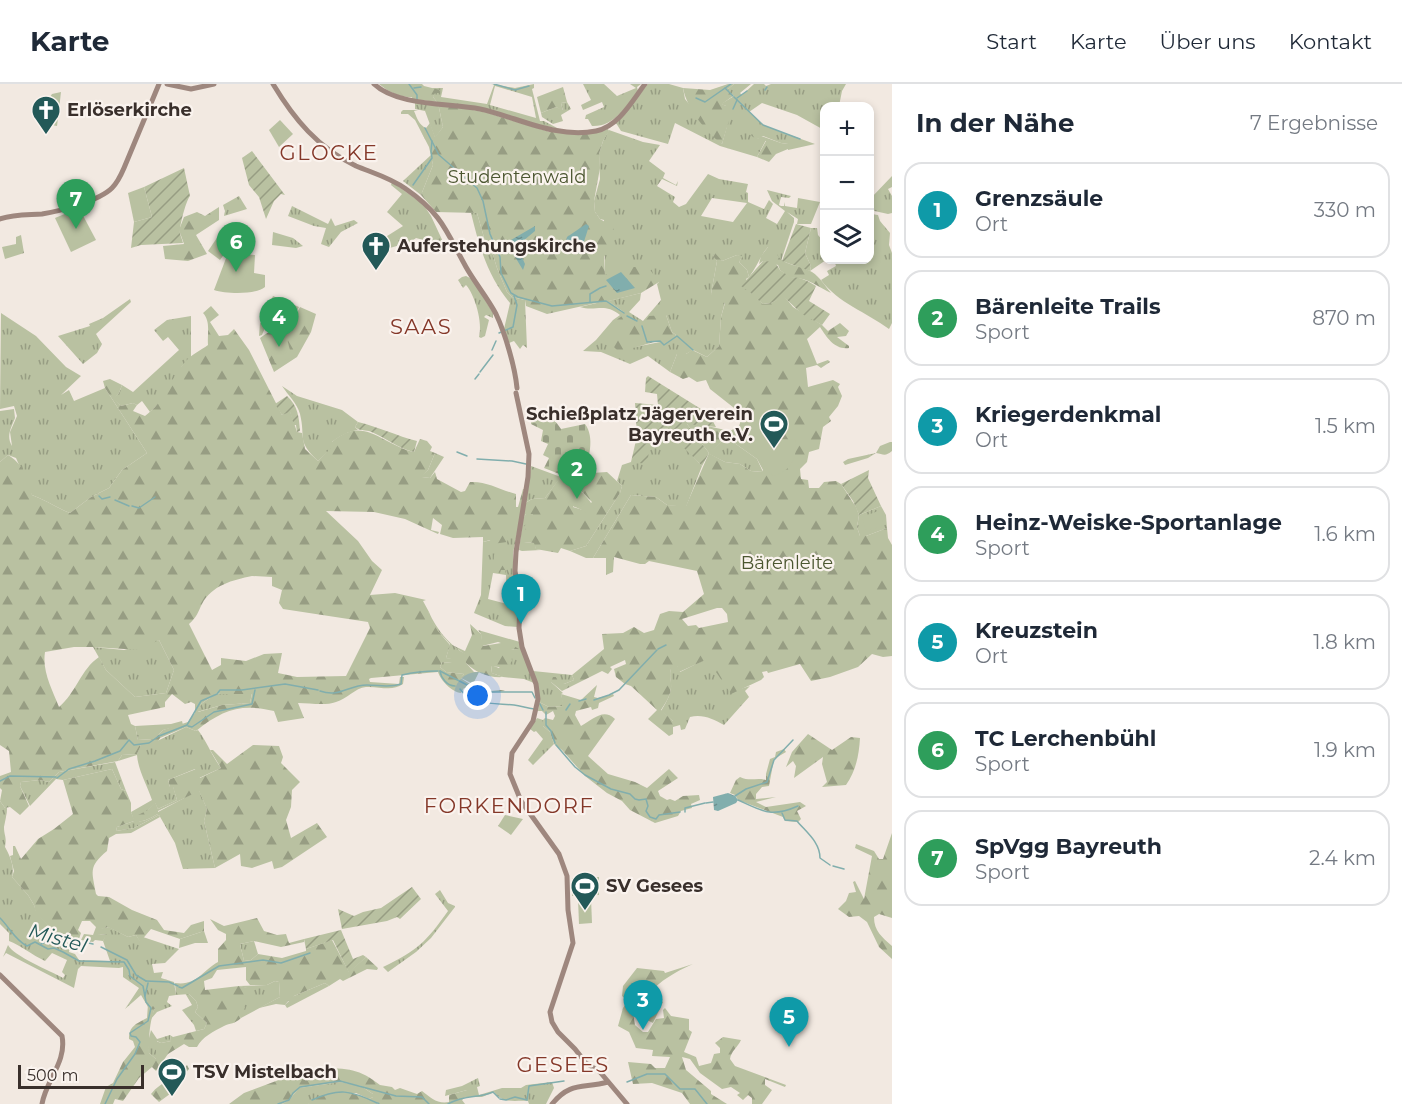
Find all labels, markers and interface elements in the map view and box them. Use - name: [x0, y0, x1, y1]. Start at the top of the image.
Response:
- text: Karte: [30, 24, 110, 58]
- text: Start: [986, 29, 1037, 54]
- text: Karte: [1070, 29, 1127, 54]
- text: Über uns: [1160, 29, 1256, 54]
- text: Kontakt: [1289, 29, 1372, 54]
- church icon: Erlöserkirche: [30, 94, 62, 136]
- place label: Erlöserkirche: [67, 99, 192, 121]
- map controls: [820, 102, 874, 264]
- button: +: [820, 102, 874, 156]
- text: In der Nähe: [916, 107, 1074, 139]
- text: 7 Ergebnisse: [1250, 111, 1378, 135]
- district label: GLOCKE: [280, 140, 378, 165]
- button: −: [820, 156, 874, 210]
- park label: Studentenwald: [448, 166, 586, 188]
- pin: 7: [56, 180, 96, 229]
- text: Grenzsäule: [975, 185, 1103, 212]
- text: 1: [934, 198, 941, 222]
- text: 330 m: [1314, 198, 1376, 222]
- button: layers: [820, 210, 874, 264]
- text: Ort: [975, 212, 1008, 236]
- pin: 6: [216, 222, 256, 272]
- church icon: Auferstehungskirche: [360, 230, 392, 272]
- place label: Auferstehungskirche: [396, 235, 596, 257]
- text: Bärenleite Trails: [975, 293, 1161, 320]
- pin: 4: [260, 298, 298, 347]
- text: 2: [932, 306, 943, 330]
- text: 870 m: [1312, 306, 1376, 330]
- district label: SAAS: [390, 314, 452, 339]
- text: Sport: [975, 320, 1030, 344]
- text: Kriegerdenkmal: [975, 401, 1161, 428]
- place label: Schießplatz Jägerverein Bayreuth e.V.: [526, 403, 753, 446]
- sports icon: Schießplatz Jägerverein Bayreuth e.V.: [758, 408, 790, 450]
- text: 3: [932, 414, 943, 438]
- text: 1.5 km: [1315, 414, 1376, 438]
- text: Ort: [975, 428, 1008, 452]
- pin: 2: [558, 450, 596, 499]
- text: Heinz-Weiske-Sportanlage: [975, 509, 1282, 536]
- text: 4: [931, 522, 944, 546]
- text: 1.6 km: [1314, 522, 1376, 546]
- text: Sport: [975, 536, 1030, 560]
- park label: Bärenleite: [741, 552, 833, 574]
- pin: 1: [502, 574, 540, 624]
- text: Kreuzstein: [975, 617, 1098, 644]
- text: 5: [932, 630, 943, 654]
- text: 1.8 km: [1313, 630, 1376, 654]
- text: Ort: [975, 644, 1008, 668]
- your location: [463, 681, 492, 710]
- text: TC Lerchenbühl: [975, 725, 1156, 752]
- text: 6: [931, 738, 944, 762]
- text: 1.9 km: [1314, 738, 1376, 762]
- text: Sport: [975, 752, 1030, 776]
- district label: FORKENDORF: [424, 793, 594, 818]
- text: SpVgg Bayreuth: [975, 833, 1162, 860]
- text: 7: [931, 846, 944, 870]
- text: 2.4 km: [1309, 846, 1376, 870]
- text: Sport: [975, 860, 1030, 884]
- sports icon: SV Gesees: [569, 870, 601, 912]
- place label: SV Gesees: [606, 875, 704, 897]
- water label: Mistel: [26, 918, 90, 958]
- pin: 3: [624, 980, 662, 1030]
- pin: 5: [770, 998, 808, 1047]
- district label: GESEES: [516, 1052, 610, 1077]
- sports icon: TSV Mistelbach: [156, 1056, 188, 1098]
- place label: TSV Mistelbach: [193, 1061, 337, 1083]
- scale bar: [18, 1062, 144, 1090]
- text: 500 m: [27, 1066, 78, 1085]

